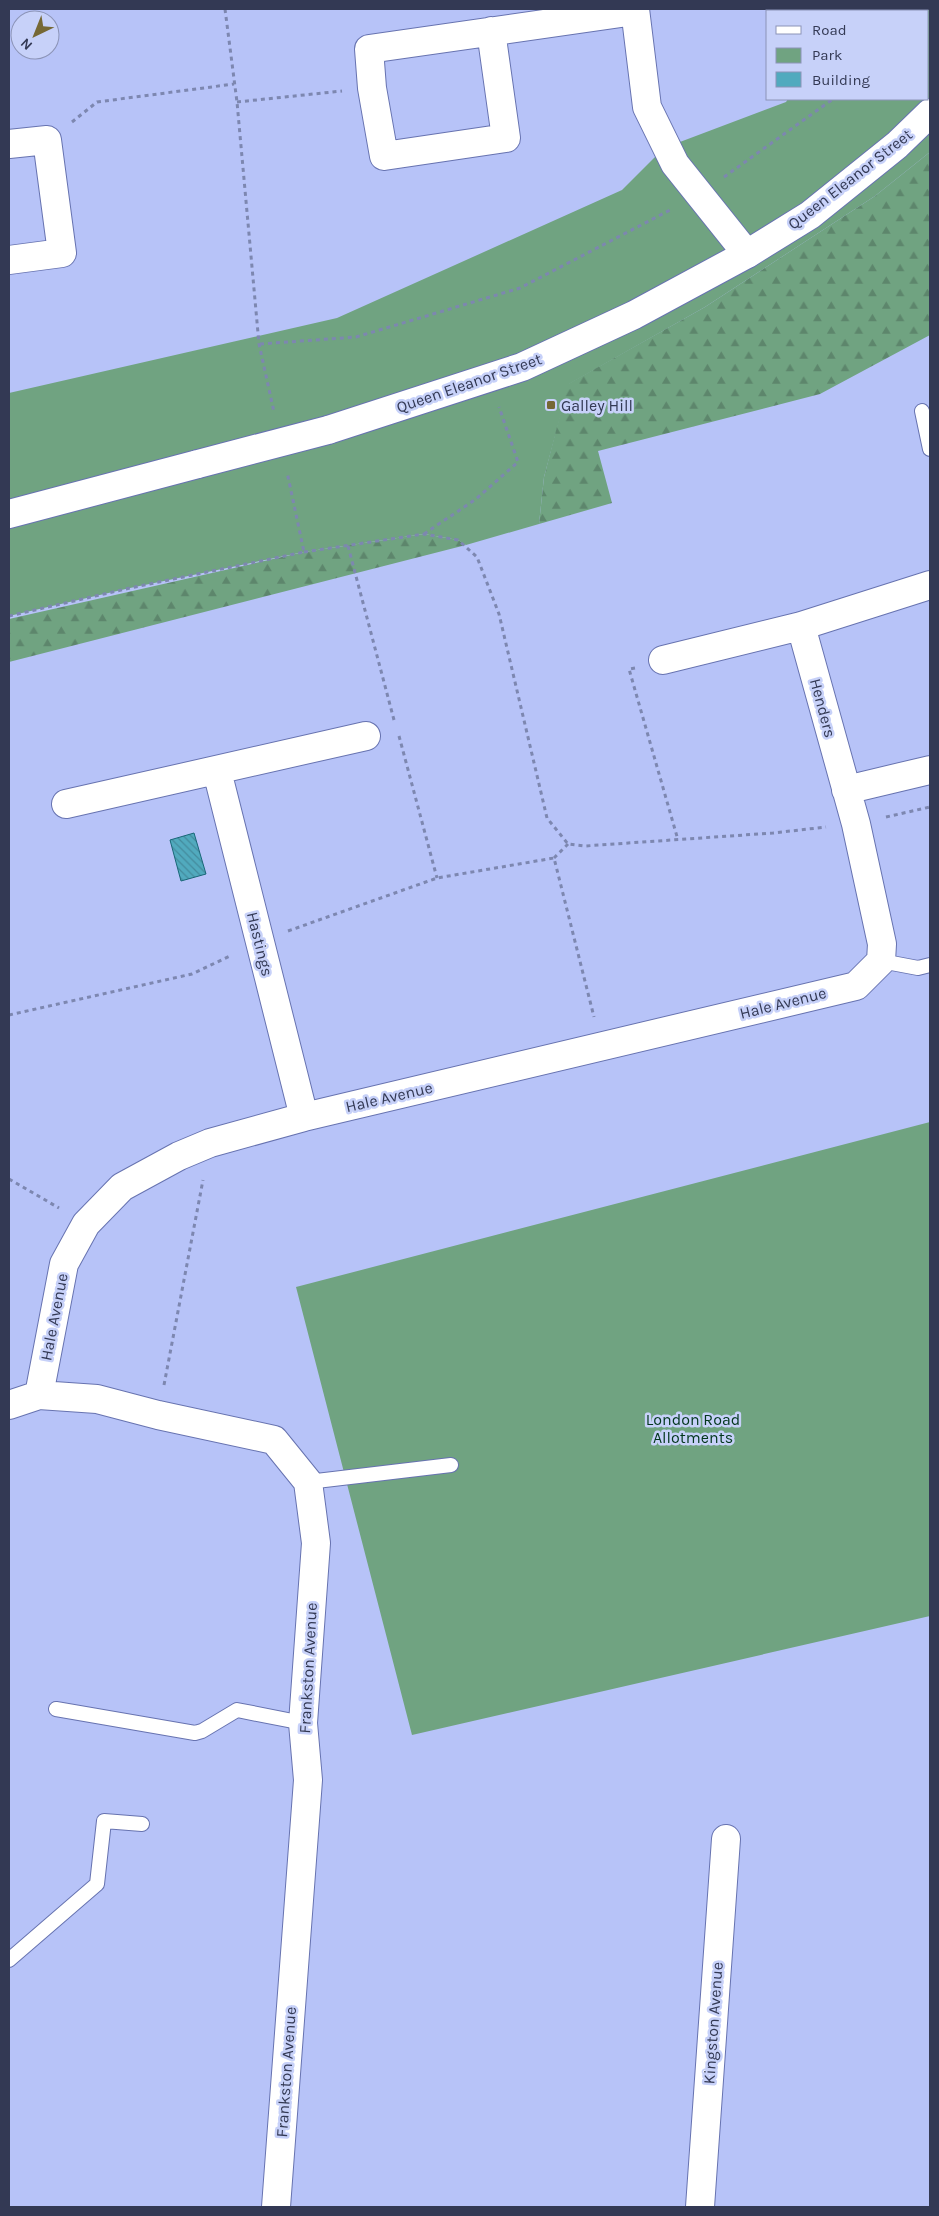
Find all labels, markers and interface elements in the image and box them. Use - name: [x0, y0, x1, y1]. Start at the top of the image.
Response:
- north arrow: [10, 10, 60, 60]
- legend: [766, 10, 929, 100]
- text: Road: [812, 21, 847, 39]
- text: N: [17, 34, 36, 54]
- text: Park: [812, 46, 842, 64]
- text: Building: [812, 71, 870, 89]
- street label: Queen Eleanor Street: [784, 125, 916, 233]
- street label: Queen Eleanor Street: [394, 349, 544, 417]
- place label: Galley Hill: [561, 396, 633, 415]
- marker: Galley Hill: [545, 399, 557, 411]
- street label: Henders: [806, 676, 840, 740]
- street label: Hastings: [243, 910, 277, 978]
- street label: Hale Avenue: [738, 983, 828, 1023]
- street label: Hale Avenue: [344, 1078, 434, 1116]
- street label: Hale Avenue: [36, 1272, 72, 1362]
- park label: London Road Allotments: [646, 1410, 740, 1447]
- street label: Frankston Avenue: [295, 1602, 321, 1734]
- street label: Kingston Avenue: [699, 1961, 727, 2085]
- street label: Frankston Avenue: [272, 2006, 300, 2138]

